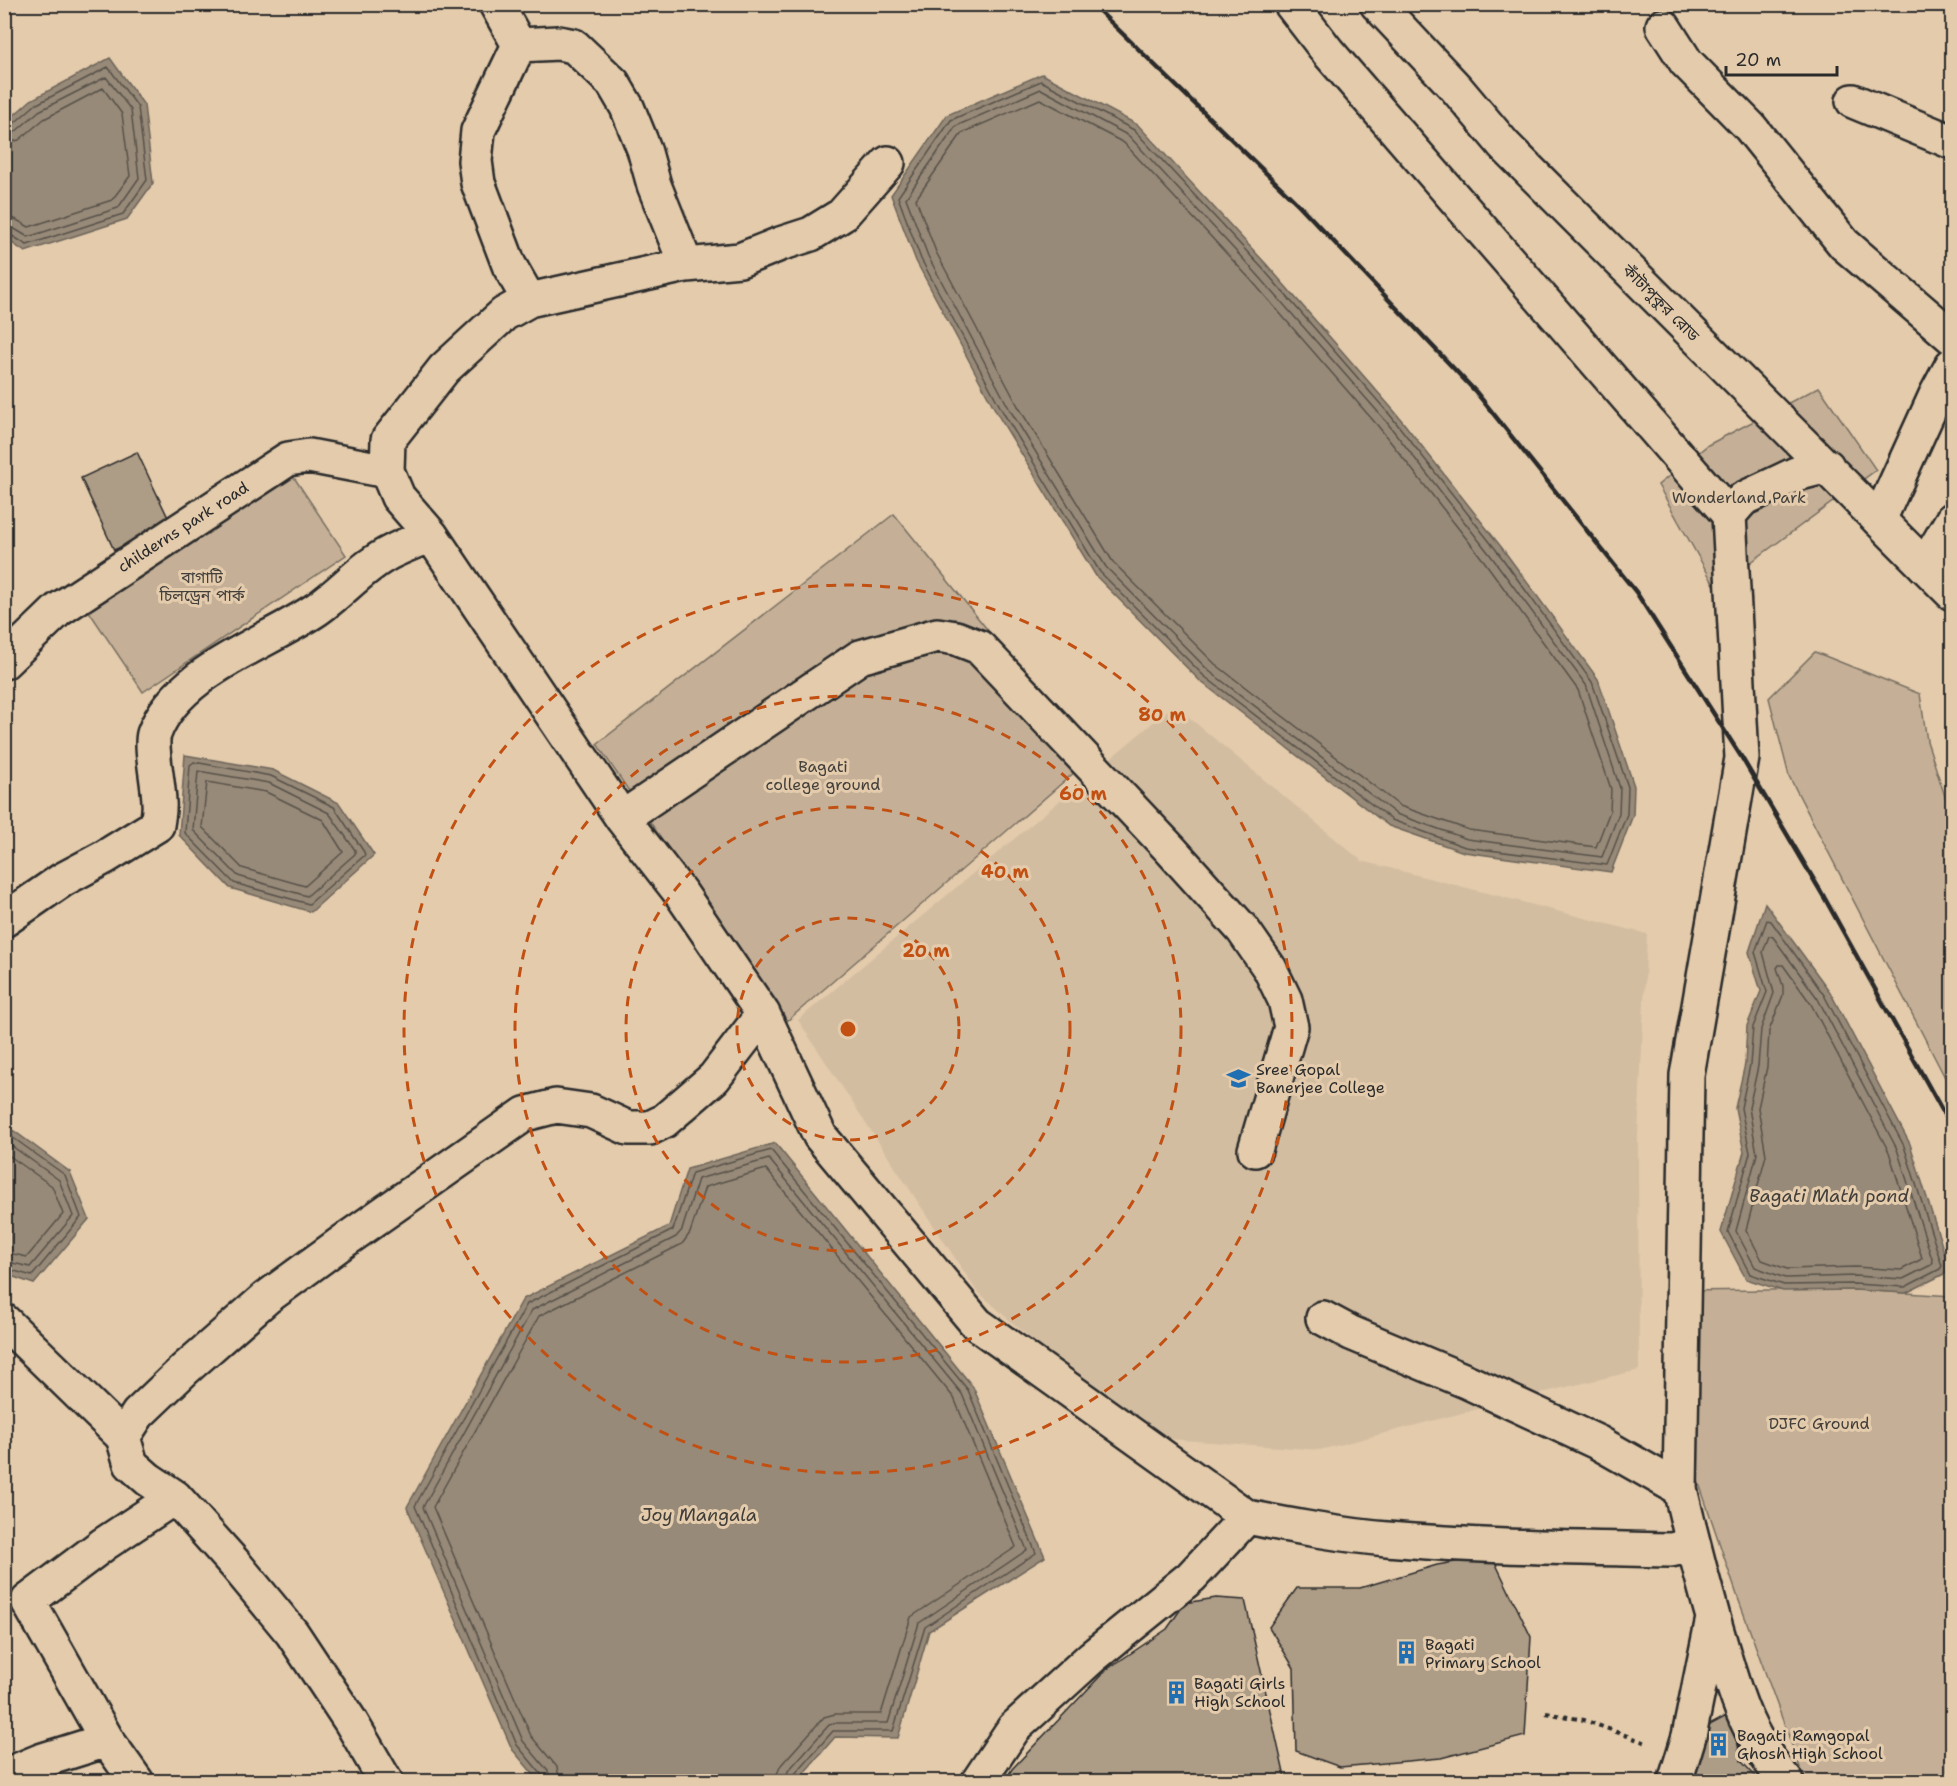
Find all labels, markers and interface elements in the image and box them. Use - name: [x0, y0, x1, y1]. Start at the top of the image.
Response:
- scale bar: [1726, 39, 1837, 77]
- text: 20 m: [1735, 48, 1781, 72]
- street label: কাঁটাপুকুর রোড: [1617, 259, 1704, 346]
- street label: childerns park road: [114, 477, 252, 577]
- park label: Wonderland Park: [1672, 487, 1806, 508]
- park label: বাগাটি চিলড্রেন পার্ক: [158, 567, 246, 606]
- text: 80 m: [1138, 703, 1186, 727]
- park label: Bagati college ground: [765, 756, 881, 795]
- text: 60 m: [1059, 782, 1107, 806]
- text: 40 m: [981, 860, 1029, 884]
- text: 20 m: [902, 939, 950, 963]
- centre of rings: [838, 1019, 858, 1039]
- place label: Sree Gopal Banerjee College: [1256, 1059, 1385, 1098]
- school or university icon: Sree Gopal Banerjee College: [1225, 1065, 1251, 1091]
- water label: Bagati Math pond: [1749, 1184, 1910, 1208]
- park label: DJFC Ground: [1768, 1413, 1870, 1434]
- water label: Joy Mangala: [641, 1503, 757, 1527]
- place label: Bagati Primary School: [1425, 1634, 1541, 1673]
- building icon: Bagati Primary School: [1394, 1640, 1420, 1666]
- place label: Bagati Girls High School: [1194, 1673, 1286, 1712]
- building icon: Bagati Girls High School: [1163, 1679, 1189, 1705]
- place label: Bagati Ramgopal Ghosh High School: [1737, 1725, 1883, 1764]
- building icon: Bagati Ramgopal Ghosh High School: [1706, 1731, 1732, 1757]

